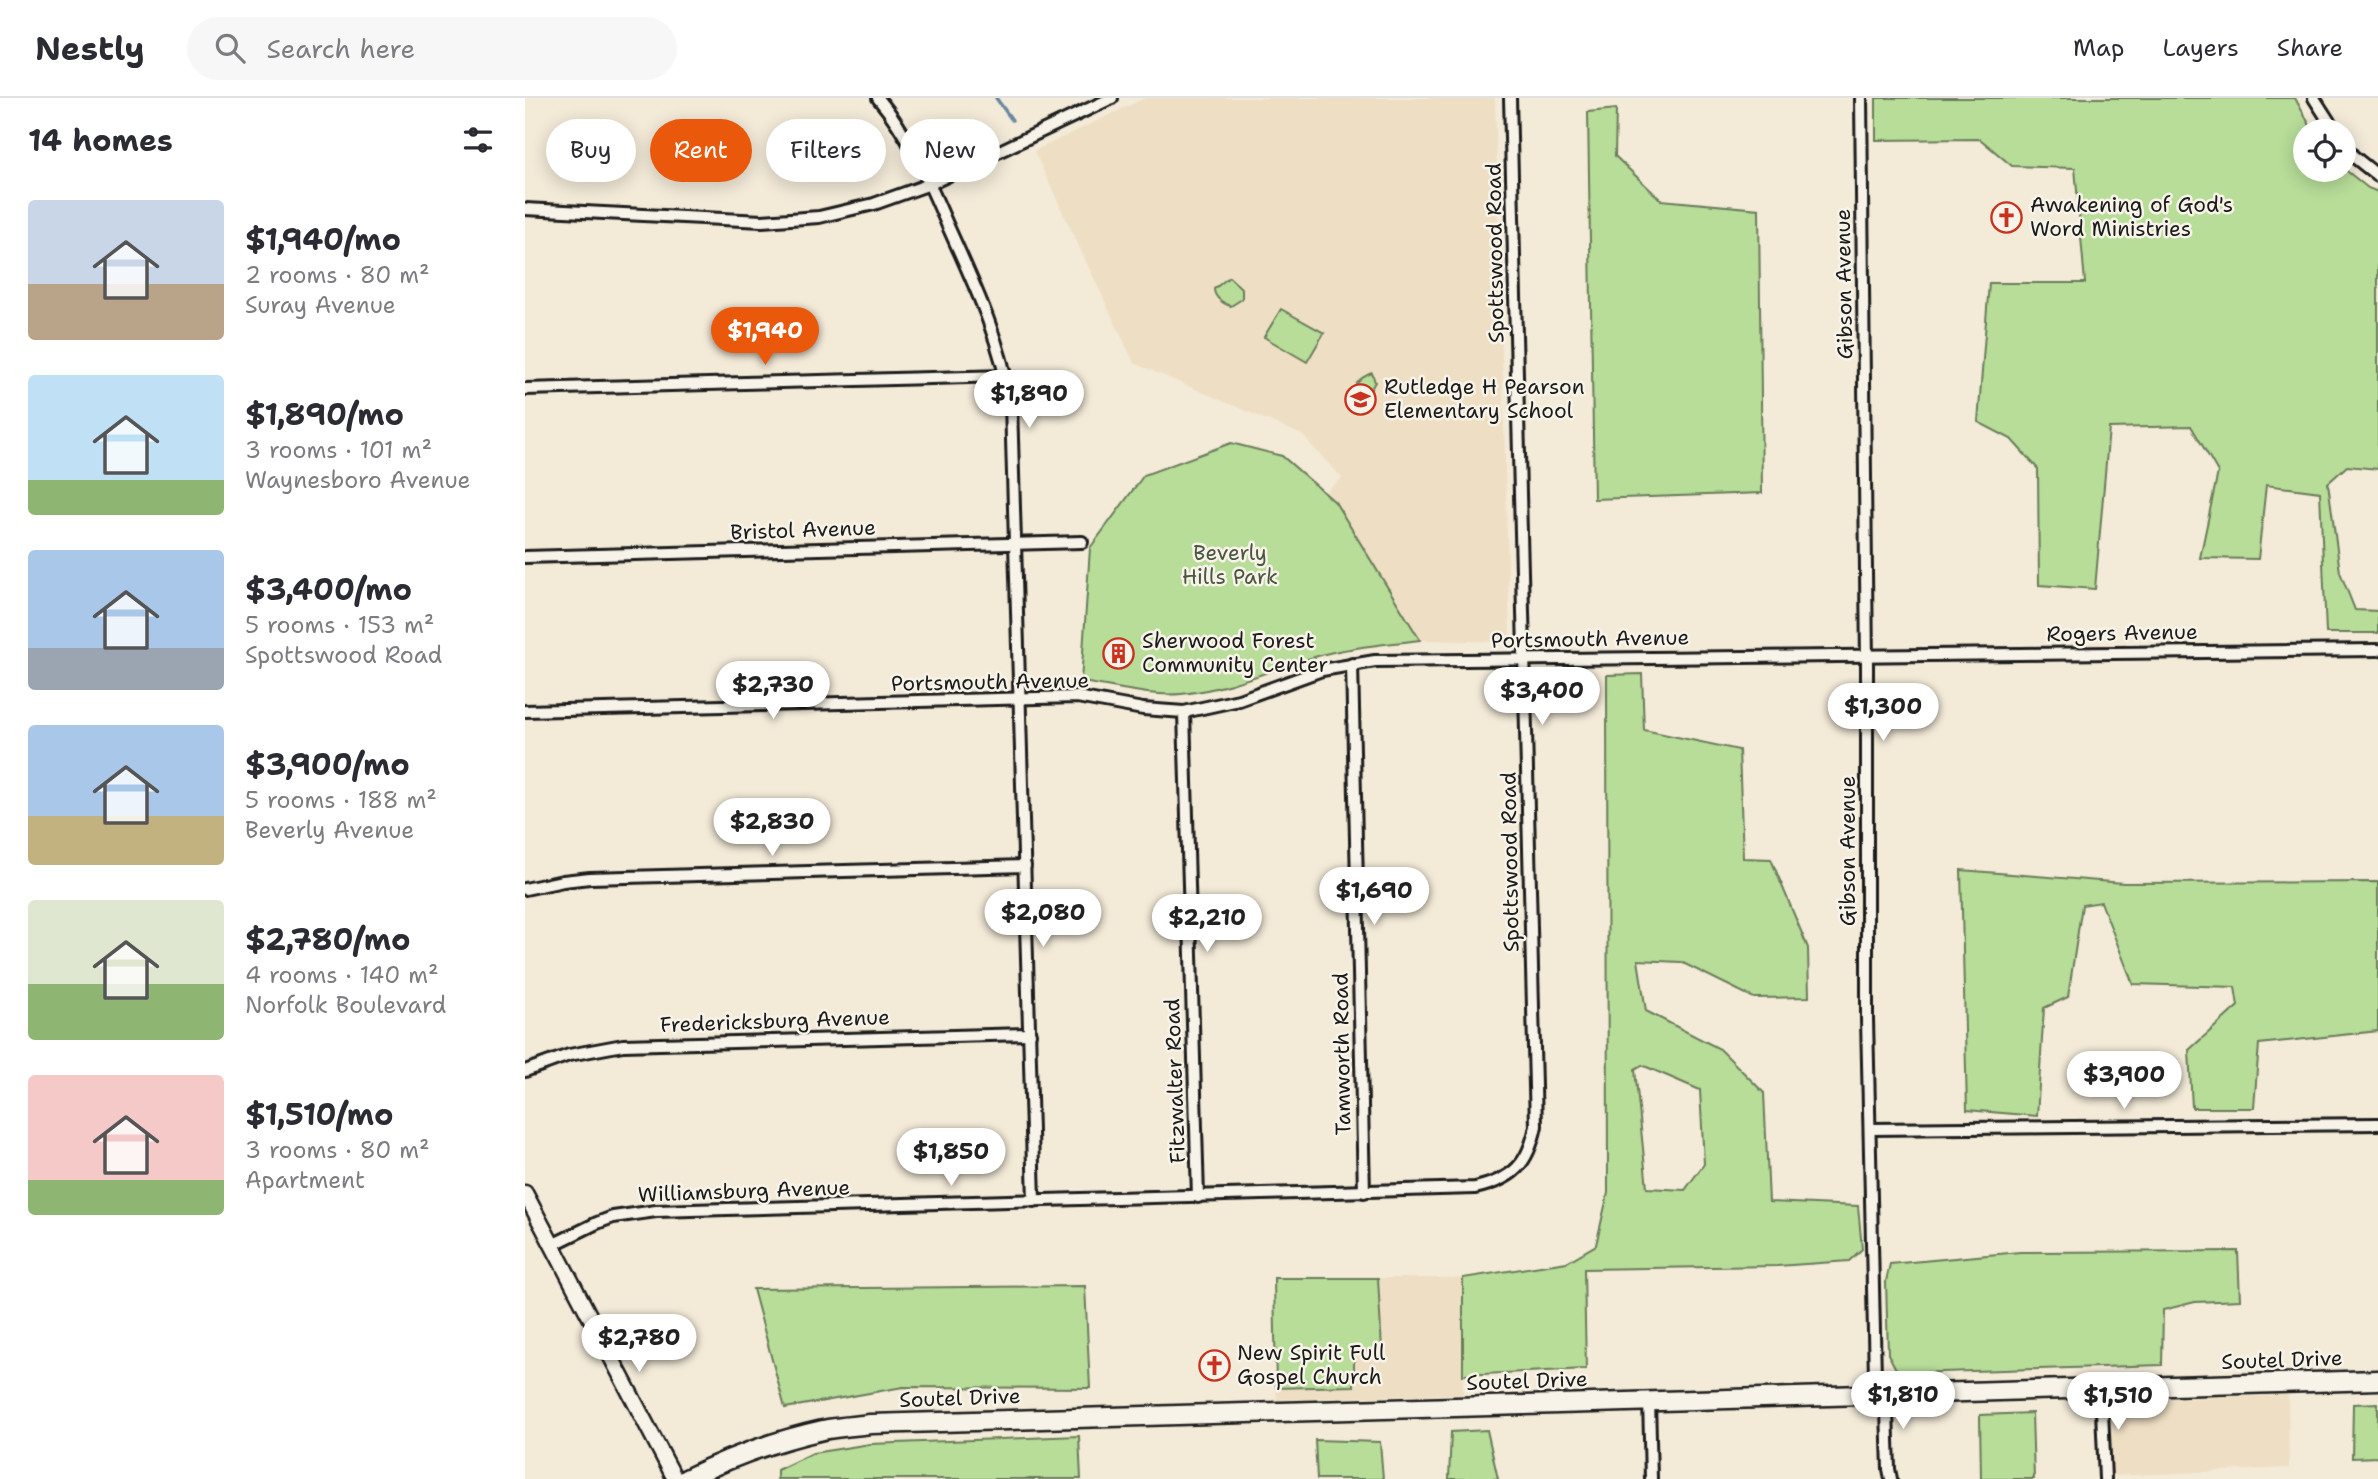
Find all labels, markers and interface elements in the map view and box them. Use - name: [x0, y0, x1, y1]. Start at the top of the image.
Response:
- search box: [187, 17, 677, 80]
- text: Nestly: [35, 26, 145, 71]
- icon: search: [211, 29, 249, 67]
- text: Search here: [267, 31, 415, 66]
- text: Map: [2073, 32, 2124, 64]
- text: Layers: [2162, 32, 2239, 64]
- text: Share: [2277, 32, 2343, 64]
- chip: Buy: [546, 119, 636, 182]
- chip: Rent: [650, 119, 752, 182]
- chip: Filters: [766, 119, 886, 182]
- chip: New: [900, 119, 1000, 182]
- map controls: [2293, 119, 2356, 182]
- button: locate: [2293, 119, 2356, 182]
- text: 14 homes: [28, 120, 173, 161]
- icon: filters: [459, 121, 497, 159]
- street label: Spottswood Road: [1479, 163, 1511, 343]
- place label: Awakening of God's Word Ministries: [2030, 191, 2233, 243]
- church icon: Awakening of God's Word Ministries: [1990, 200, 2024, 234]
- street label: Gibson Avenue: [1829, 208, 1859, 360]
- text: $1,940/mo: [245, 219, 401, 260]
- icon: home: [84, 228, 168, 312]
- text: 2 rooms · 80 m²: [245, 260, 430, 290]
- text: Suray Avenue: [245, 290, 396, 320]
- pin: $1,940: [708, 308, 822, 367]
- text: $1,940: [727, 315, 803, 345]
- pin: $1,890: [972, 370, 1086, 430]
- place label: Rutledge H Pearson Elementary School: [1384, 373, 1585, 425]
- text: $1,890: [990, 378, 1068, 408]
- school or university icon: Rutledge H Pearson Elementary School: [1344, 382, 1378, 416]
- text: $1,890/mo: [245, 394, 404, 435]
- icon: home: [84, 403, 168, 487]
- text: 3 rooms · 101 m²: [245, 435, 432, 465]
- text: Waynesboro Avenue: [245, 465, 471, 495]
- street label: Bristol Avenue: [730, 513, 876, 547]
- park label: Beverly Hills Park: [1182, 539, 1278, 591]
- text: $3,400/mo: [245, 569, 412, 610]
- icon: home: [84, 578, 168, 662]
- text: 5 rooms · 153 m²: [245, 610, 434, 640]
- street label: Rogers Avenue: [2046, 618, 2198, 648]
- street label: Portsmouth Avenue: [1491, 623, 1689, 655]
- place label: Sherwood Forest Community Center: [1142, 627, 1328, 679]
- building icon: Sherwood Forest Community Center: [1102, 636, 1136, 670]
- text: Spottswood Road: [245, 640, 442, 670]
- pin: $2,730: [716, 662, 830, 721]
- street label: Portsmouth Avenue: [891, 666, 1089, 698]
- pin: $3,400: [1485, 668, 1599, 727]
- text: $2,730: [732, 669, 814, 699]
- text: $3,400: [1500, 675, 1584, 705]
- pin: $1,300: [1826, 684, 1940, 743]
- text: $1,300: [1844, 691, 1922, 721]
- text: $3,900/mo: [245, 744, 410, 785]
- icon: home: [84, 753, 168, 837]
- street label: Spottswood Road: [1494, 772, 1526, 952]
- street label: Gibson Avenue: [1834, 776, 1862, 926]
- text: 5 rooms · 188 m²: [245, 785, 437, 815]
- pin: $2,830: [715, 798, 829, 858]
- text: $2,830: [729, 806, 815, 836]
- text: Beverly Avenue: [245, 815, 414, 845]
- pin: $1,690: [1317, 868, 1431, 927]
- text: $1,690: [1335, 875, 1413, 905]
- pin: $2,080: [986, 890, 1100, 949]
- pin: $2,210: [1150, 894, 1264, 954]
- text: $2,080: [1000, 897, 1086, 927]
- text: $2,210: [1168, 902, 1246, 932]
- text: $2,780/mo: [245, 919, 410, 960]
- icon: home: [84, 928, 168, 1012]
- text: 4 rooms · 140 m²: [245, 960, 439, 990]
- street label: Tamworth Road: [1327, 972, 1357, 1136]
- text: Norfolk Boulevard: [245, 990, 446, 1020]
- street label: Fitzwalter Road: [1158, 998, 1192, 1164]
- street label: Fredericksburg Avenue: [660, 1003, 890, 1039]
- pin: $3,900: [2067, 1052, 2181, 1111]
- text: $3,900: [2083, 1059, 2165, 1089]
- text: $1,510/mo: [245, 1094, 393, 1135]
- icon: home: [84, 1103, 168, 1187]
- pin: $1,850: [894, 1128, 1008, 1188]
- text: 3 rooms · 80 m²: [245, 1135, 430, 1165]
- text: $1,850: [913, 1136, 989, 1166]
- text: Apartment: [245, 1165, 365, 1195]
- street label: Williamsburg Avenue: [637, 1173, 851, 1209]
- pin: $2,780: [582, 1314, 696, 1374]
- text: $2,780: [597, 1322, 681, 1352]
- place label: New Spirit Full Gospel Church: [1237, 1339, 1386, 1391]
- street label: Soutel Drive: [2221, 1344, 2343, 1376]
- church icon: New Spirit Full Gospel Church: [1197, 1348, 1231, 1382]
- street label: Soutel Drive: [1466, 1365, 1588, 1397]
- pin: $1,810: [1846, 1372, 1960, 1431]
- pin: $1,510: [2061, 1372, 2175, 1432]
- text: $1,810: [1867, 1379, 1939, 1409]
- text: $1,510: [2083, 1380, 2153, 1410]
- street label: Soutel Drive: [899, 1382, 1021, 1414]

